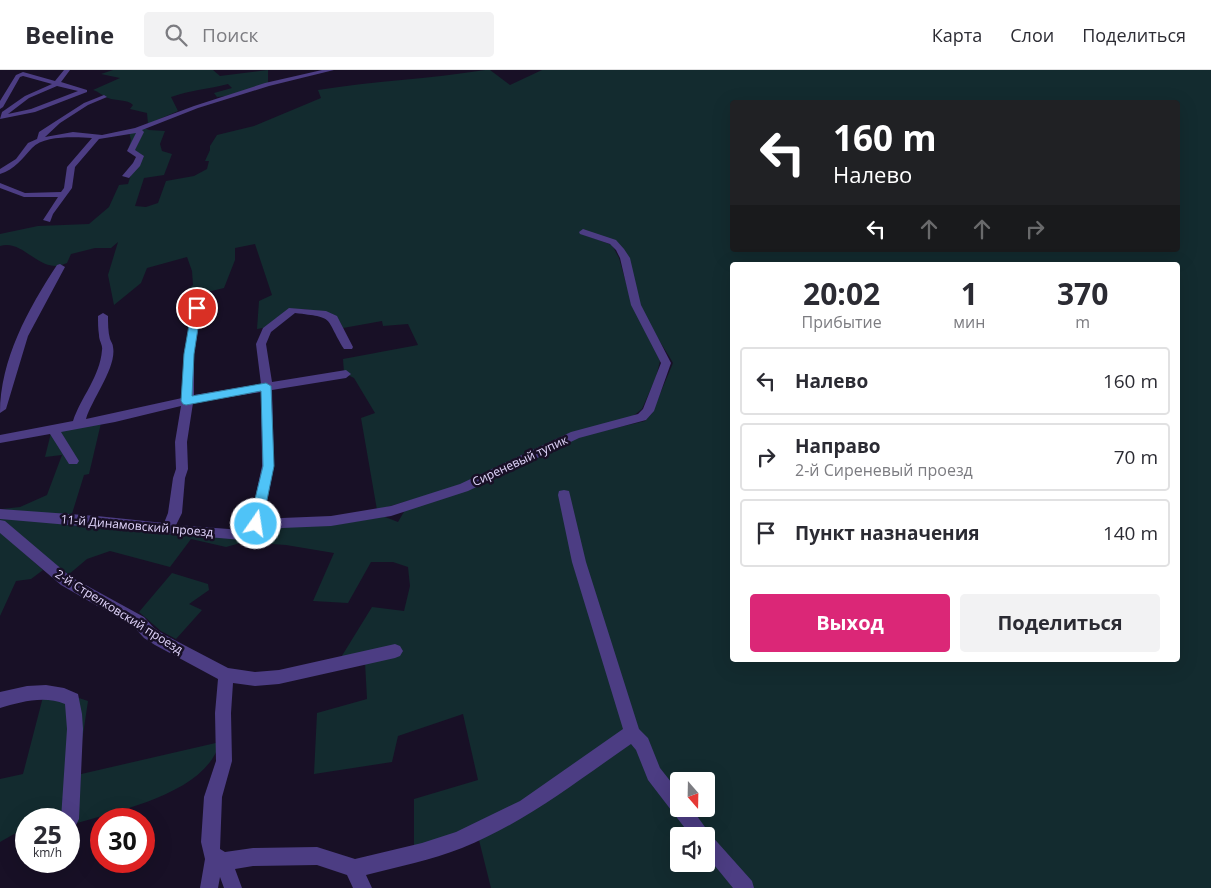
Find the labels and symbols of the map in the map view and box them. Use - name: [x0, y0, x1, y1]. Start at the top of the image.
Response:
- pin: [176, 287, 218, 329]
- street label: Сиреневый тупик: [469, 431, 571, 490]
- position arrow: [229, 497, 281, 549]
- street label: 11-й Динамовский проезд: [60, 510, 214, 541]
- street label: 2-й Стрелковский проезд: [52, 565, 186, 658]
- north arrow: [670, 772, 715, 818]
- speed limit sign: 30: [90, 808, 155, 873]

